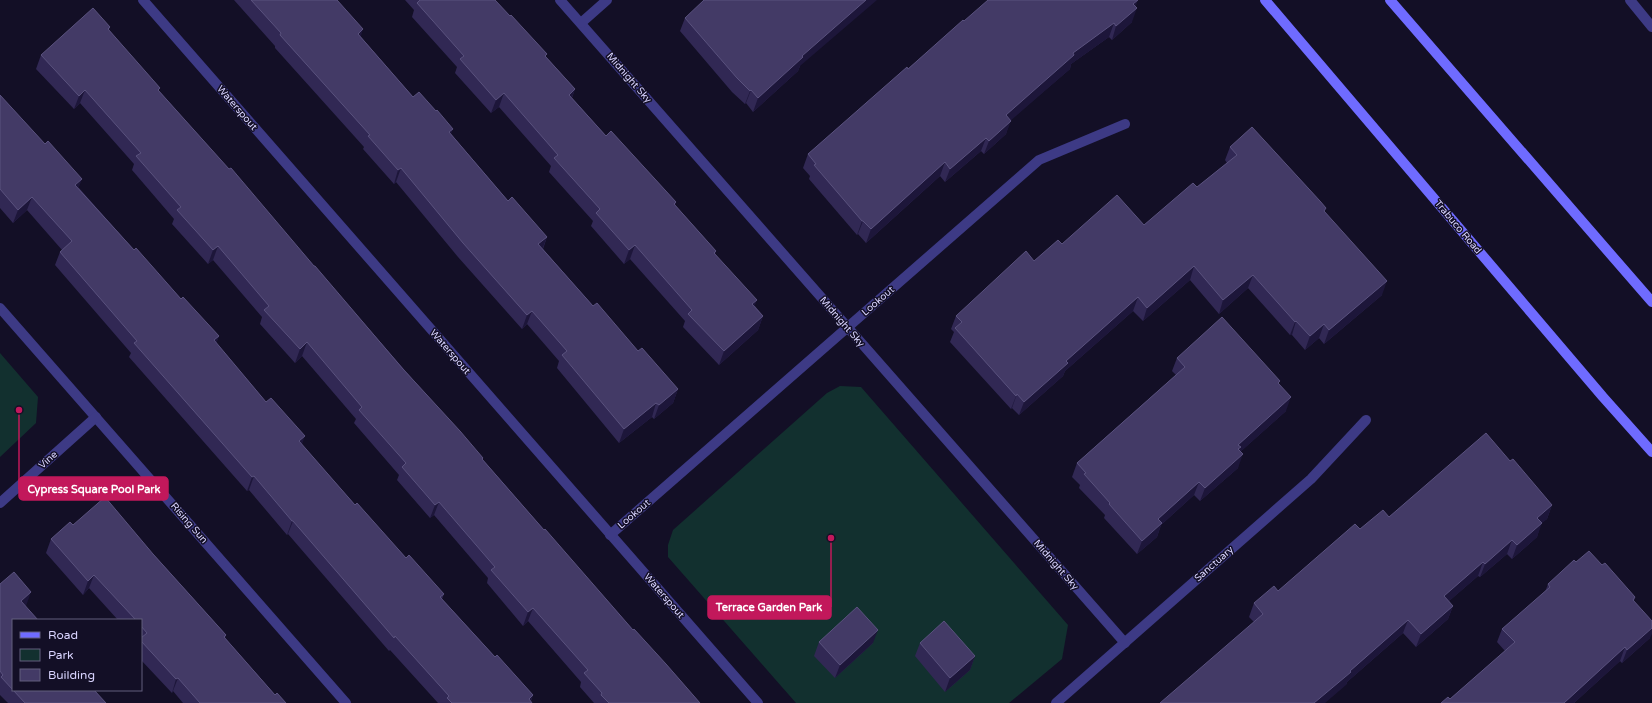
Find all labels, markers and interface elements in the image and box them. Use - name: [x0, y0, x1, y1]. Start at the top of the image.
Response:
- street label: Midnight Sky: [604, 50, 654, 106]
- street label: Waterspout: [214, 83, 260, 133]
- street label: Trabuco Road: [1432, 198, 1484, 256]
- street label: Lookout: [859, 283, 897, 318]
- street label: Midnight Sky: [817, 294, 867, 350]
- street label: Waterspout: [427, 327, 473, 377]
- street label: Vine: [36, 448, 60, 472]
- callout: Cypress Square Pool Park: [19, 477, 168, 500]
- text: Cypress Square Pool Park: [27, 483, 161, 497]
- street label: Lookout: [615, 496, 653, 531]
- street label: Rising Sun: [168, 500, 210, 546]
- street label: Midnight Sky: [1031, 537, 1081, 593]
- street label: Sanctuary: [1192, 543, 1236, 584]
- street label: Waterspout: [641, 571, 687, 621]
- callout: Terrace Garden Park: [708, 596, 831, 619]
- text: Terrace Garden Park: [715, 601, 822, 614]
- legend: [12, 619, 142, 691]
- text: Road: [48, 628, 78, 642]
- text: Park: [48, 648, 74, 662]
- text: Building: [48, 668, 95, 682]

